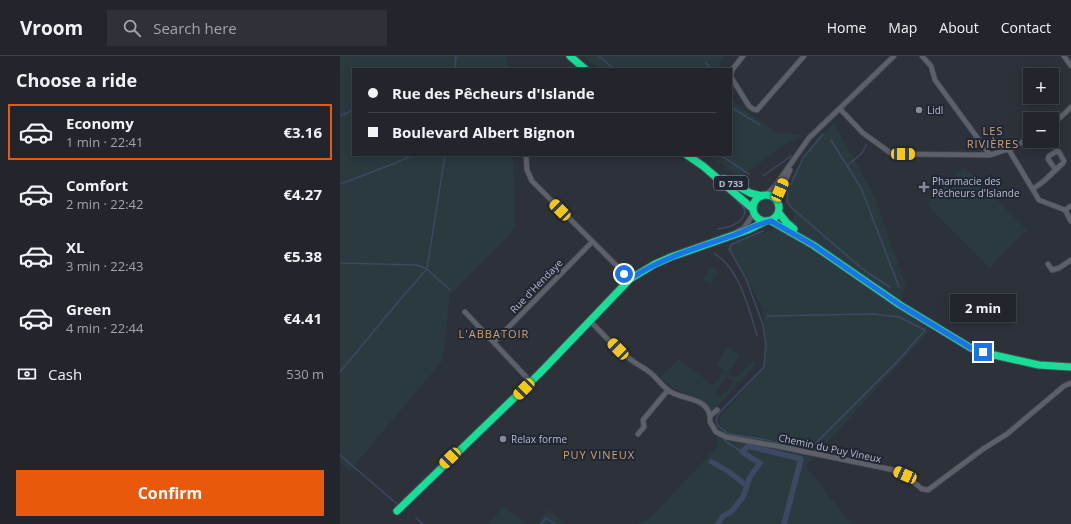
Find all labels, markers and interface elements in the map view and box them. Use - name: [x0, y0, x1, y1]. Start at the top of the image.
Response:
- search box: [107, 10, 387, 46]
- text: Vroom: [20, 15, 83, 41]
- icon: search: [121, 17, 143, 39]
- text: Search here: [153, 18, 237, 38]
- text: Home: [827, 18, 866, 37]
- text: Map: [888, 18, 917, 37]
- text: About: [939, 18, 979, 37]
- text: Contact: [1001, 18, 1051, 37]
- text: Choose a ride: [16, 68, 137, 92]
- map controls: [1023, 68, 1059, 148]
- button: +: [1023, 68, 1059, 104]
- text: Rue des Pêcheurs d'Islande: [392, 83, 595, 103]
- place label: Lidl: [927, 103, 943, 117]
- marker: Lidl: [914, 105, 924, 115]
- button: −: [1023, 112, 1059, 148]
- text: Economy: [66, 113, 134, 133]
- icon: car: [18, 114, 54, 150]
- text: €3.16: [283, 122, 322, 142]
- text: Boulevard Albert Bignon: [392, 122, 575, 142]
- district label: LES RIVIÈRES: [967, 123, 1019, 151]
- text: 1 min · 22:41: [66, 133, 143, 151]
- car: [891, 148, 915, 160]
- place label: Pharmacie des Pêcheurs d'Islande: [932, 174, 1020, 200]
- text: Comfort: [66, 175, 128, 195]
- icon: car: [18, 176, 54, 212]
- road number: D 733: [714, 176, 748, 190]
- car: [770, 177, 790, 203]
- marker: Pharmacie des Pêcheurs d'Islande: [919, 182, 929, 192]
- text: €4.27: [283, 184, 322, 204]
- text: 2 min · 22:42: [66, 195, 143, 213]
- car: [547, 197, 573, 223]
- text: XL: [66, 237, 84, 257]
- icon: car: [18, 238, 54, 274]
- text: €5.38: [283, 246, 322, 266]
- street label: Rue d'Hendaye: [507, 256, 566, 316]
- text: 3 min · 22:43: [66, 257, 143, 275]
- route start: [615, 265, 633, 283]
- callout: 2 min: [950, 294, 1016, 322]
- text: Green: [66, 299, 111, 319]
- text: 2 min: [965, 299, 1001, 317]
- icon: car: [18, 300, 54, 336]
- text: €4.41: [283, 308, 322, 328]
- text: 4 min · 22:44: [66, 319, 143, 337]
- district label: L'ABBATOIR: [459, 326, 529, 341]
- car: [605, 336, 631, 362]
- route end: [974, 343, 992, 361]
- icon: cash: [16, 363, 38, 385]
- text: Cash: [48, 364, 82, 384]
- text: 530 m: [286, 365, 324, 383]
- car: [511, 376, 537, 402]
- street label: Chemin du Puy Vineux: [777, 430, 883, 466]
- place label: Relax forme: [511, 432, 567, 446]
- marker: Relax forme: [498, 434, 508, 444]
- car: [437, 445, 463, 471]
- district label: PUY VINEUX: [563, 447, 635, 462]
- car: [892, 465, 918, 485]
- button: Confirm: [16, 470, 324, 516]

